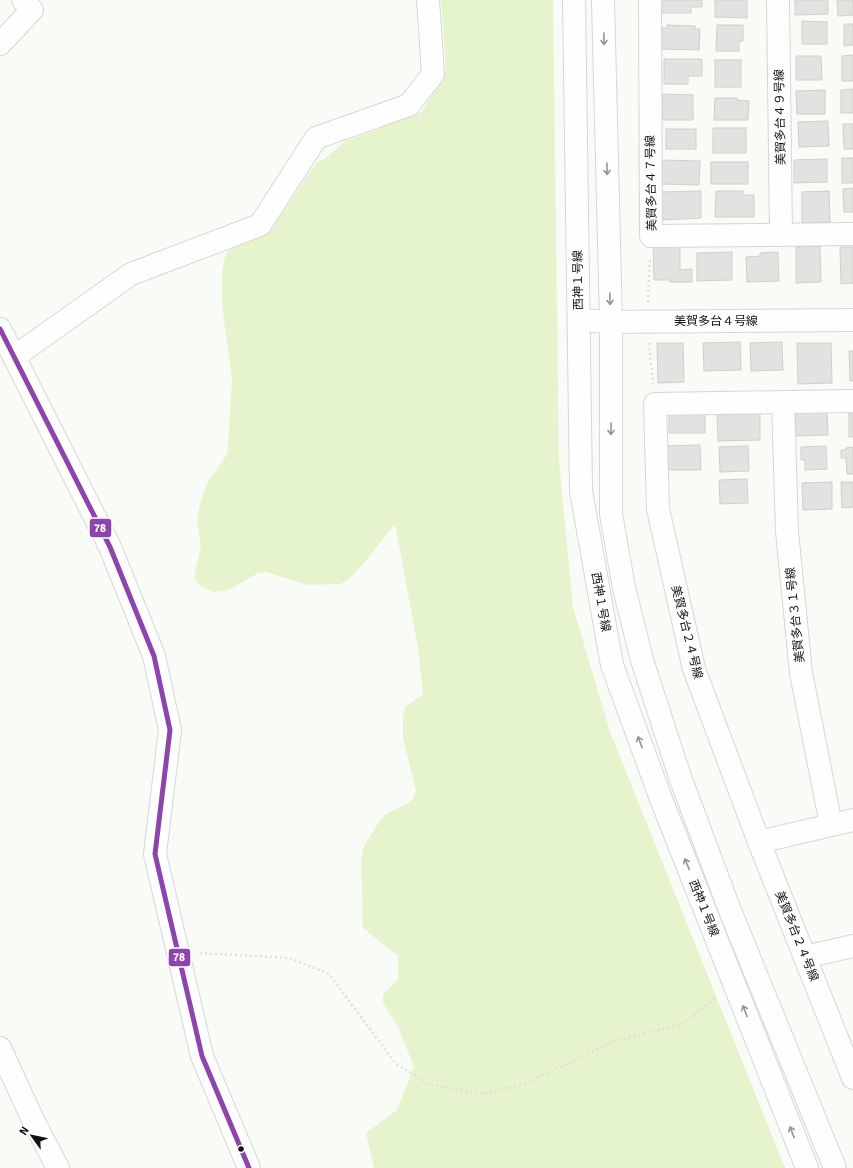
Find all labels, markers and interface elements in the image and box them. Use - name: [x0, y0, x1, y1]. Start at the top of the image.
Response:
- one-way arrow: [600, 32, 608, 45]
- street label: 美賀多台４９号線: [772, 69, 789, 165]
- street label: 美賀多台４７号線: [643, 135, 660, 231]
- one-way arrow: [603, 162, 611, 175]
- street label: 西神１号線: [570, 250, 587, 310]
- one-way arrow: [607, 292, 614, 305]
- street label: 美賀多台４号線: [674, 314, 758, 329]
- one-way arrow: [607, 422, 615, 435]
- line badge: 78: [89, 518, 112, 538]
- text: 78: [94, 522, 106, 535]
- street label: 美賀多台３１号線: [783, 566, 808, 663]
- street label: 西神１号線: [588, 571, 613, 633]
- street label: 美賀多台２４号線: [668, 584, 705, 681]
- one-way arrow: [636, 737, 644, 749]
- one-way arrow: [682, 858, 690, 870]
- street label: 西神１号線: [685, 878, 722, 939]
- street label: 美賀多台２４号線: [772, 889, 821, 984]
- line badge: 78: [168, 948, 191, 967]
- text: 78: [173, 951, 185, 964]
- one-way arrow: [740, 1005, 748, 1017]
- north arrow: [12, 1116, 52, 1156]
- text: N: [16, 1124, 32, 1138]
- one-way arrow: [788, 1126, 796, 1138]
- unlabelled marker: [236, 1144, 246, 1154]

